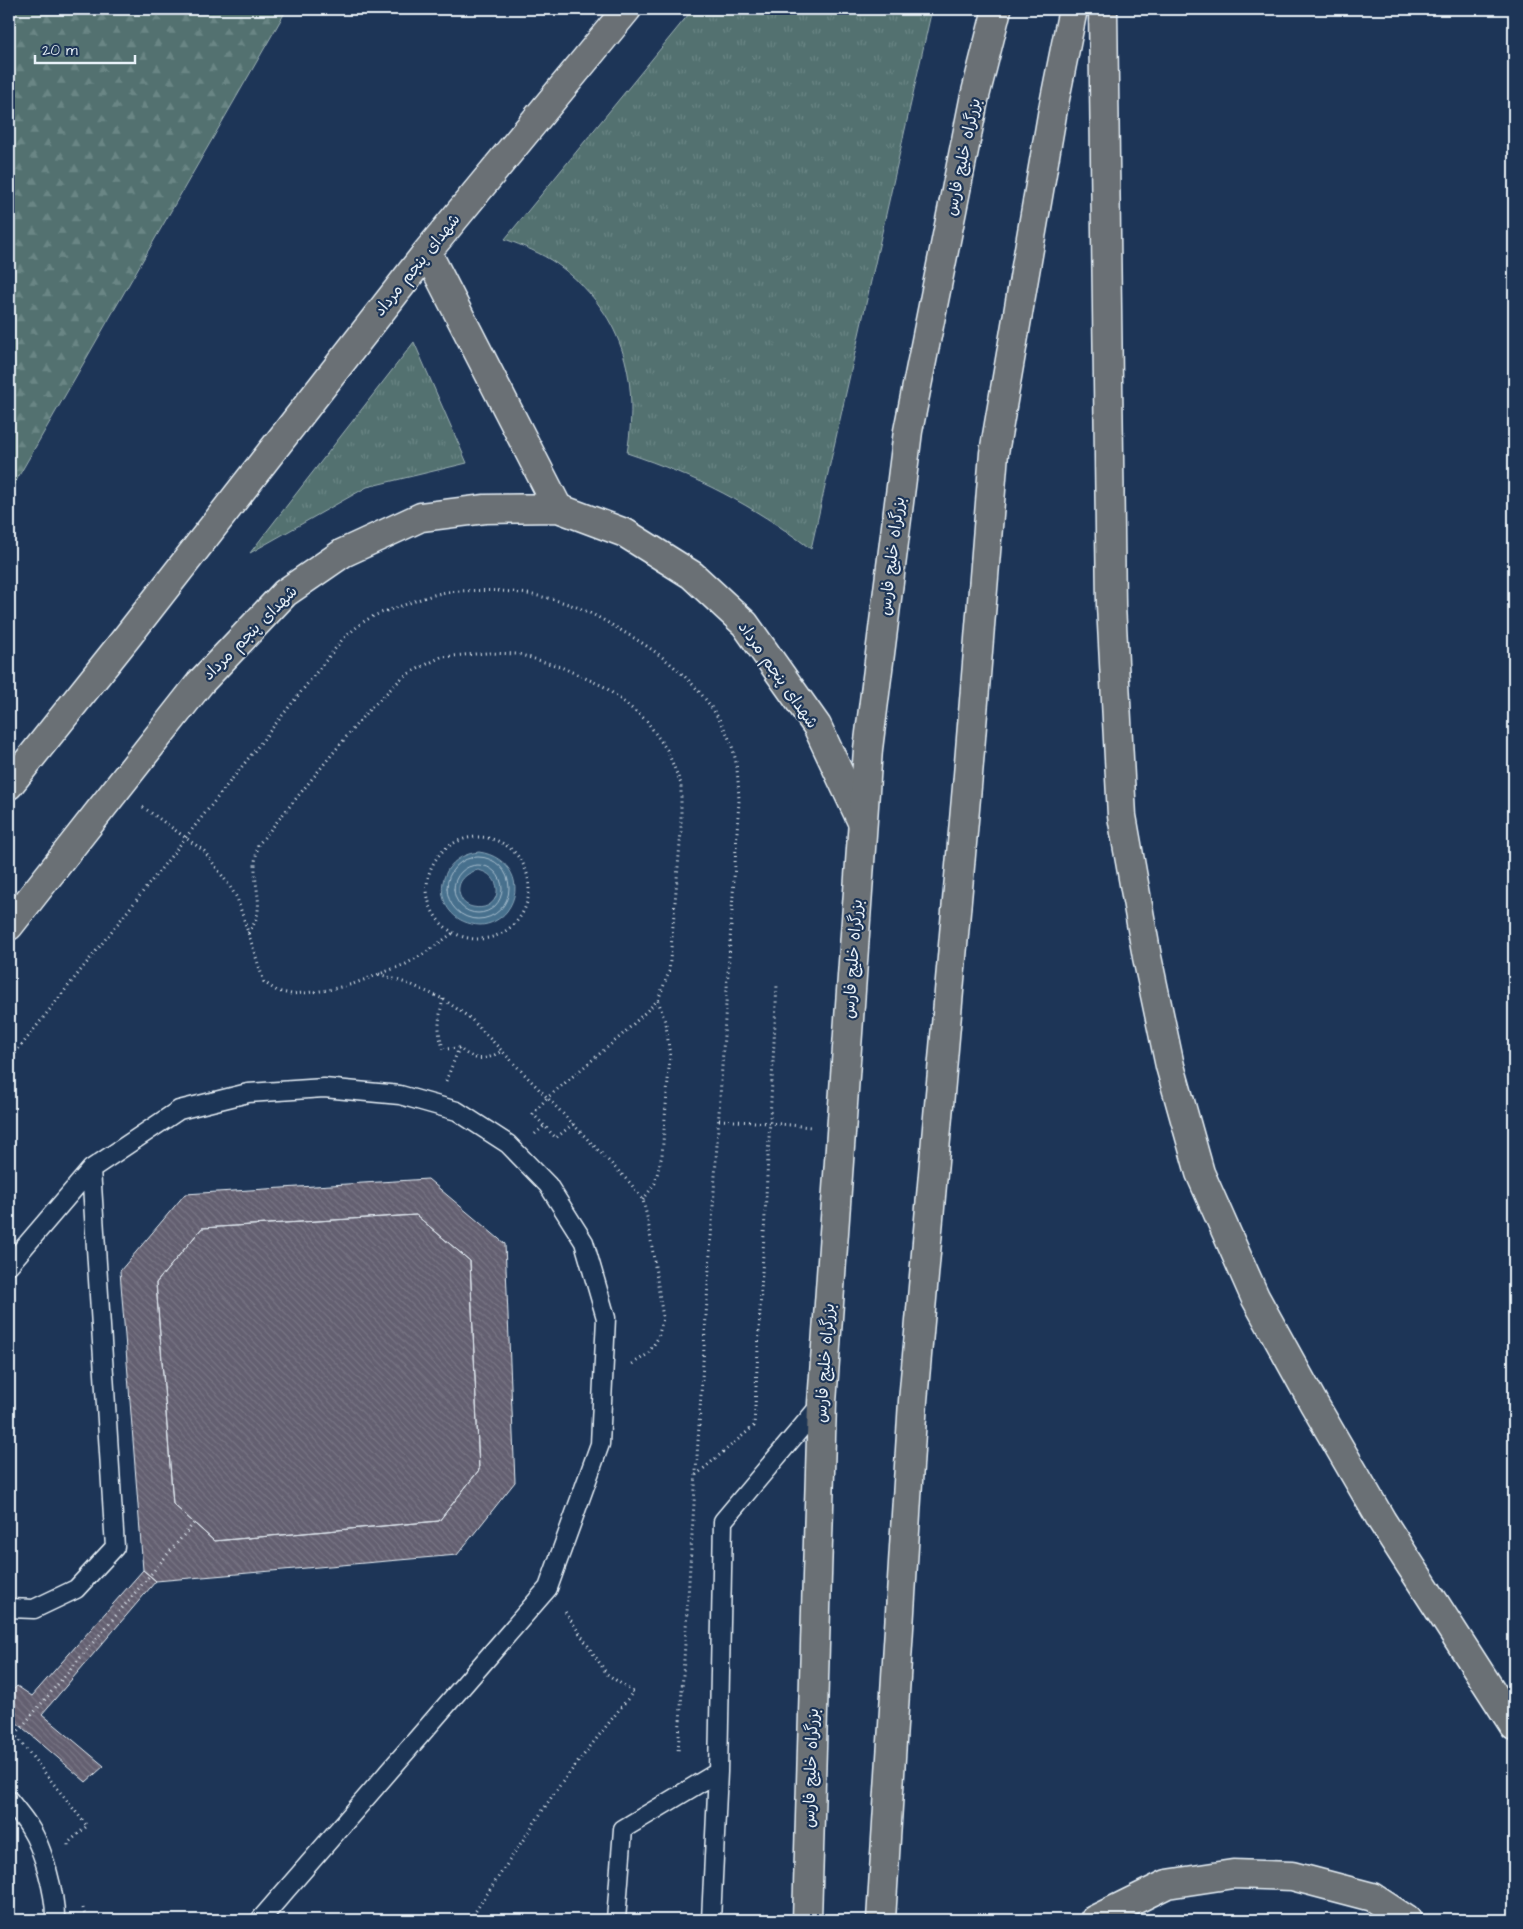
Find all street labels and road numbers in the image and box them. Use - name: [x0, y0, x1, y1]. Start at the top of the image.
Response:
- street label: بزرگراه خلیج فارس: [940, 96, 986, 218]
- street label: شهدای پنجم مرداد: [369, 209, 466, 321]
- street label: بزرگراه خلیج فارس: [874, 495, 910, 617]
- street label: شهدای پنجم مرداد: [198, 581, 303, 686]
- street label: شهدای پنجم مرداد: [732, 617, 823, 733]
- street label: بزرگراه خلیج فارس: [838, 899, 868, 1019]
- street label: بزرگراه خلیج فارس: [810, 1303, 840, 1423]
- street label: بزرگراه خلیج فارس: [798, 1708, 824, 1828]

